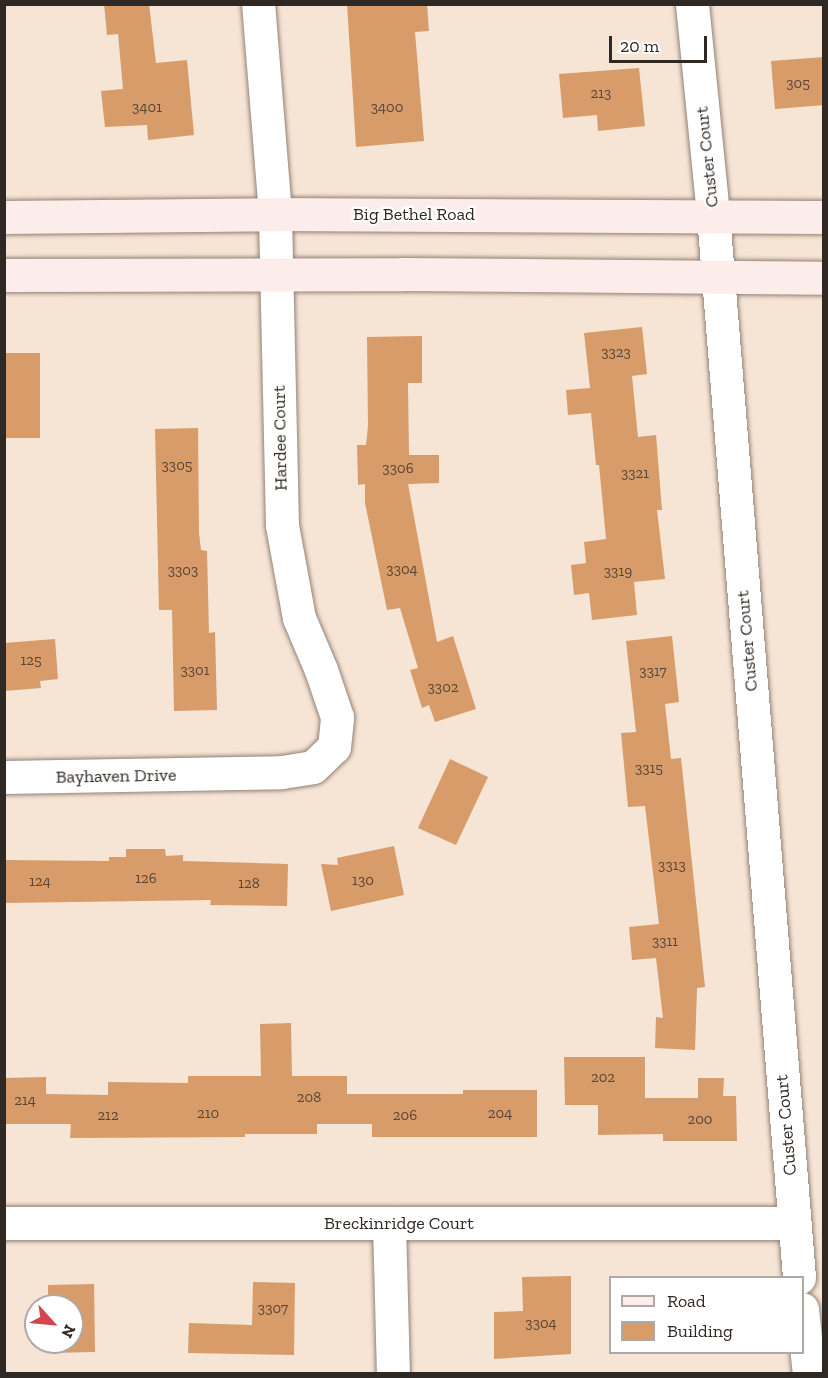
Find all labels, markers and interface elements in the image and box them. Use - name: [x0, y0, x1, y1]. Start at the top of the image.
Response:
- scale bar: [612, 24, 710, 62]
- text: 20 m: [620, 35, 659, 57]
- house number: 305: [786, 75, 810, 93]
- house number: 213: [591, 85, 611, 103]
- house number: 3401: [132, 99, 162, 117]
- house number: 3400: [371, 99, 403, 117]
- street label: Custer Court: [691, 105, 723, 209]
- street label: Big Bethel Road: [353, 203, 475, 225]
- house number: 3323: [601, 344, 631, 362]
- street label: Hardee Court: [268, 385, 292, 491]
- house number: 3305: [162, 457, 192, 475]
- house number: 3306: [382, 460, 414, 478]
- house number: 3321: [621, 465, 649, 483]
- house number: 3304: [386, 561, 418, 579]
- house number: 3303: [168, 562, 198, 580]
- house number: 3319: [604, 563, 632, 581]
- street label: Custer Court: [732, 589, 762, 693]
- house number: 125: [20, 652, 42, 670]
- house number: 3301: [180, 662, 210, 680]
- house number: 3317: [639, 663, 667, 681]
- house number: 3302: [427, 679, 459, 697]
- house number: 3315: [635, 760, 663, 778]
- street label: Bayhaven Drive: [56, 764, 176, 788]
- house number: 3313: [658, 857, 686, 875]
- house number: 126: [135, 870, 157, 888]
- house number: 130: [352, 872, 374, 890]
- house number: 124: [29, 873, 51, 891]
- house number: 128: [238, 875, 260, 893]
- house number: 3311: [652, 933, 678, 951]
- house number: 202: [591, 1069, 615, 1087]
- street label: Custer Court: [771, 1073, 801, 1177]
- house number: 208: [297, 1089, 321, 1107]
- house number: 214: [14, 1092, 36, 1110]
- house number: 210: [197, 1105, 219, 1123]
- house number: 204: [488, 1105, 512, 1123]
- house number: 212: [97, 1107, 119, 1125]
- house number: 206: [393, 1107, 417, 1125]
- house number: 200: [687, 1111, 713, 1129]
- street label: Breckinridge Court: [324, 1212, 474, 1234]
- legend: [609, 1276, 804, 1354]
- text: Road: [667, 1290, 706, 1312]
- north arrow: [24, 1294, 84, 1354]
- house number: 3307: [258, 1300, 288, 1318]
- house number: 3304: [525, 1315, 557, 1333]
- text: Building: [667, 1320, 733, 1342]
- text: N: [57, 1322, 80, 1341]

